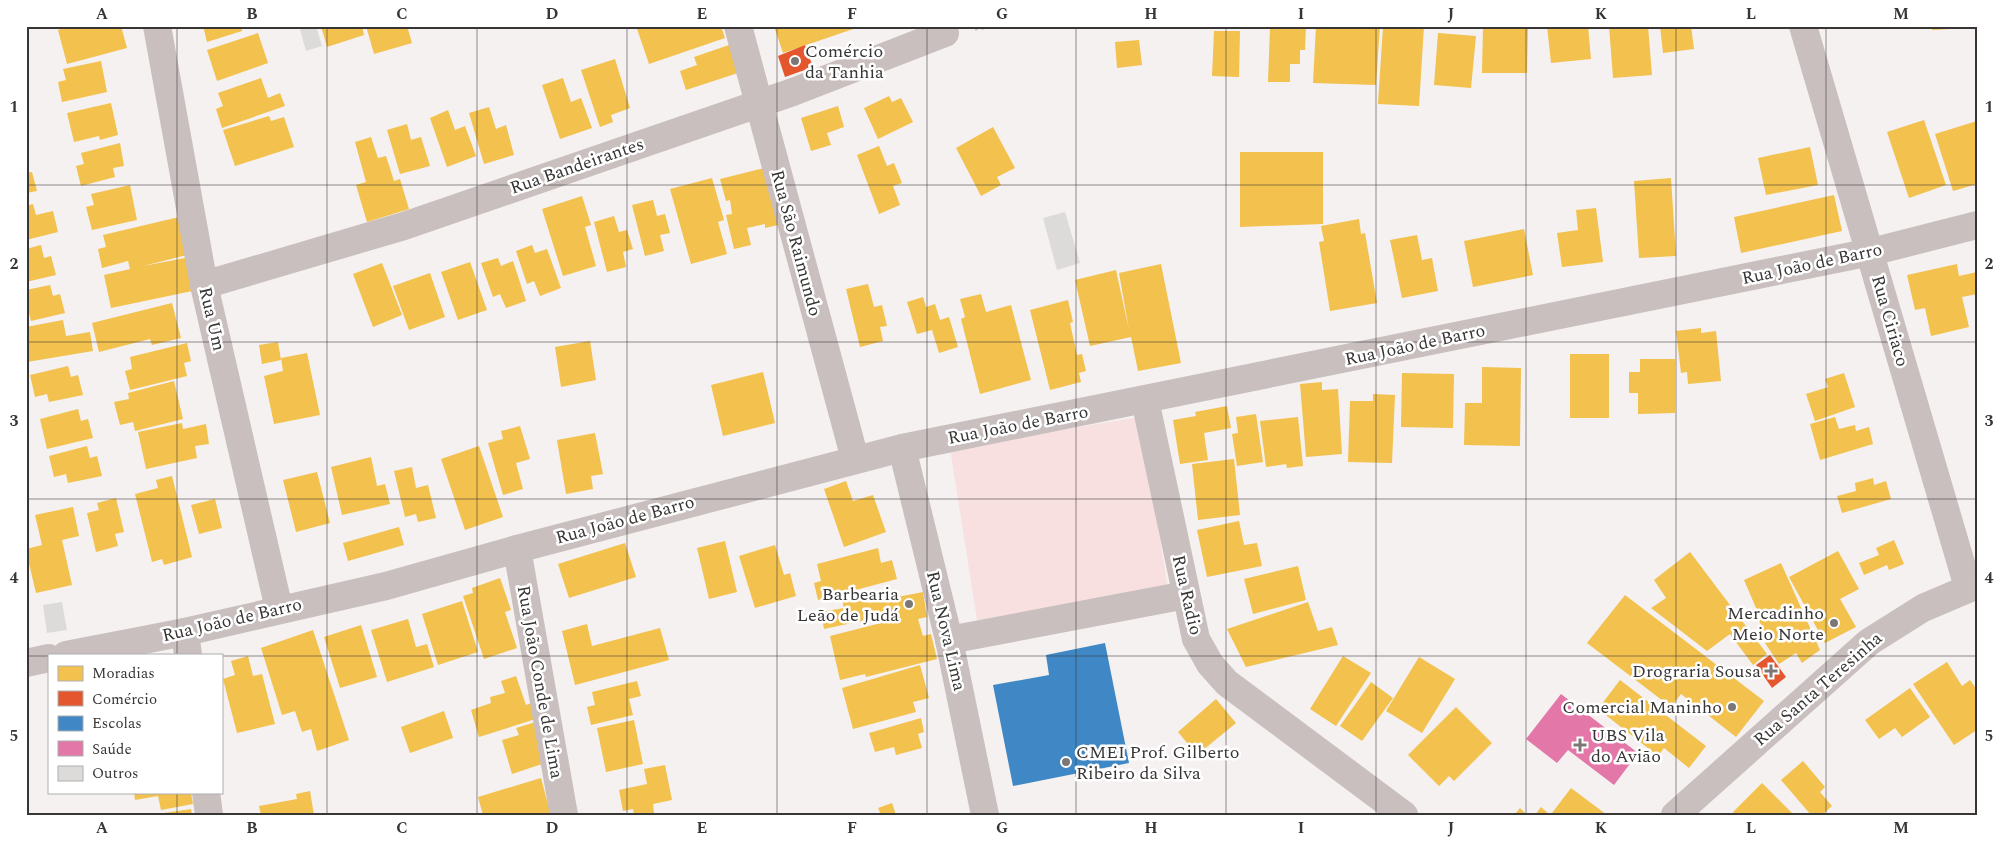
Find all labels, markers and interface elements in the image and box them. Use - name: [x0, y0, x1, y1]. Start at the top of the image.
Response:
- text: A: [96, 2, 109, 26]
- text: B: [246, 2, 258, 26]
- text: C: [396, 2, 408, 26]
- text: D: [546, 2, 559, 26]
- text: E: [697, 2, 707, 26]
- text: F: [847, 2, 857, 26]
- text: G: [996, 2, 1008, 26]
- text: H: [1144, 2, 1158, 26]
- text: I: [1298, 2, 1304, 26]
- text: J: [1448, 2, 1455, 26]
- text: K: [1595, 2, 1608, 26]
- text: L: [1746, 2, 1756, 26]
- text: M: [1893, 2, 1909, 26]
- place label: Comércio da Tanhia: [805, 38, 884, 86]
- marker: Comércio da Tanhia: [789, 55, 801, 67]
- text: 1: [10, 95, 18, 119]
- text: 1: [1985, 95, 1993, 119]
- street label: Rua Bandeirantes: [506, 130, 648, 202]
- street label: Rua São Raimundo: [763, 167, 829, 319]
- street label: Rua João de Barro: [1739, 236, 1885, 292]
- text: 2: [10, 252, 19, 276]
- text: 2: [1985, 252, 1994, 276]
- street label: Rua Ciriaco: [1864, 272, 1916, 370]
- street label: Rua Um: [192, 284, 232, 354]
- street label: Rua João de Barro: [1342, 317, 1488, 373]
- street label: Rua João de Barro: [945, 398, 1091, 452]
- text: 3: [10, 409, 19, 433]
- text: 3: [1985, 409, 1994, 433]
- street label: Rua João de Barro: [553, 488, 697, 552]
- street label: Rua Radio: [1165, 552, 1209, 638]
- text: 4: [10, 566, 19, 590]
- text: 4: [1985, 566, 1994, 590]
- street label: Rua Nova Lima: [919, 568, 973, 694]
- place label: Barbearia Leão de Judá: [797, 581, 899, 629]
- street label: Rua João Conde de Lima: [510, 583, 570, 781]
- street label: Rua João de Barro: [159, 591, 305, 649]
- marker: Barbearia Leão de Judá: [903, 598, 915, 610]
- place label: Mercadinho Meio Norte: [1727, 600, 1824, 648]
- marker: Mercadinho Meio Norte: [1828, 617, 1840, 629]
- street label: Rua Santa Teresinha: [1748, 625, 1889, 753]
- legend: [48, 654, 222, 794]
- place label: Drograria Sousa: [1632, 658, 1761, 685]
- text: Moradias: [92, 662, 155, 685]
- marker: Drograria Sousa: [1765, 665, 1777, 677]
- text: Comércio: [92, 688, 157, 711]
- place label: Comercial Maninho: [1562, 694, 1722, 721]
- marker: Comercial Maninho: [1726, 701, 1738, 713]
- text: Escolas: [92, 712, 142, 735]
- place label: UBS Vila do Avião: [1591, 722, 1665, 770]
- text: 5: [10, 724, 18, 748]
- text: 5: [1985, 724, 1993, 748]
- text: Saúde: [92, 738, 132, 761]
- marker: UBS Vila do Avião: [1573, 738, 1587, 752]
- place label: CMEI Prof. Gilberto Ribeiro da Silva: [1076, 739, 1239, 787]
- marker: CMEI Prof. Gilberto Ribeiro da Silva: [1060, 756, 1072, 768]
- text: Outros: [92, 762, 139, 785]
- text: A: [96, 816, 109, 840]
- text: B: [246, 816, 258, 840]
- text: C: [396, 816, 408, 840]
- text: D: [546, 816, 559, 840]
- text: E: [697, 816, 707, 840]
- text: F: [847, 816, 857, 840]
- text: G: [996, 816, 1008, 840]
- text: H: [1144, 816, 1158, 840]
- text: I: [1298, 816, 1304, 840]
- text: J: [1448, 816, 1455, 840]
- text: K: [1595, 816, 1608, 840]
- text: L: [1746, 816, 1756, 840]
- text: M: [1893, 816, 1909, 840]

